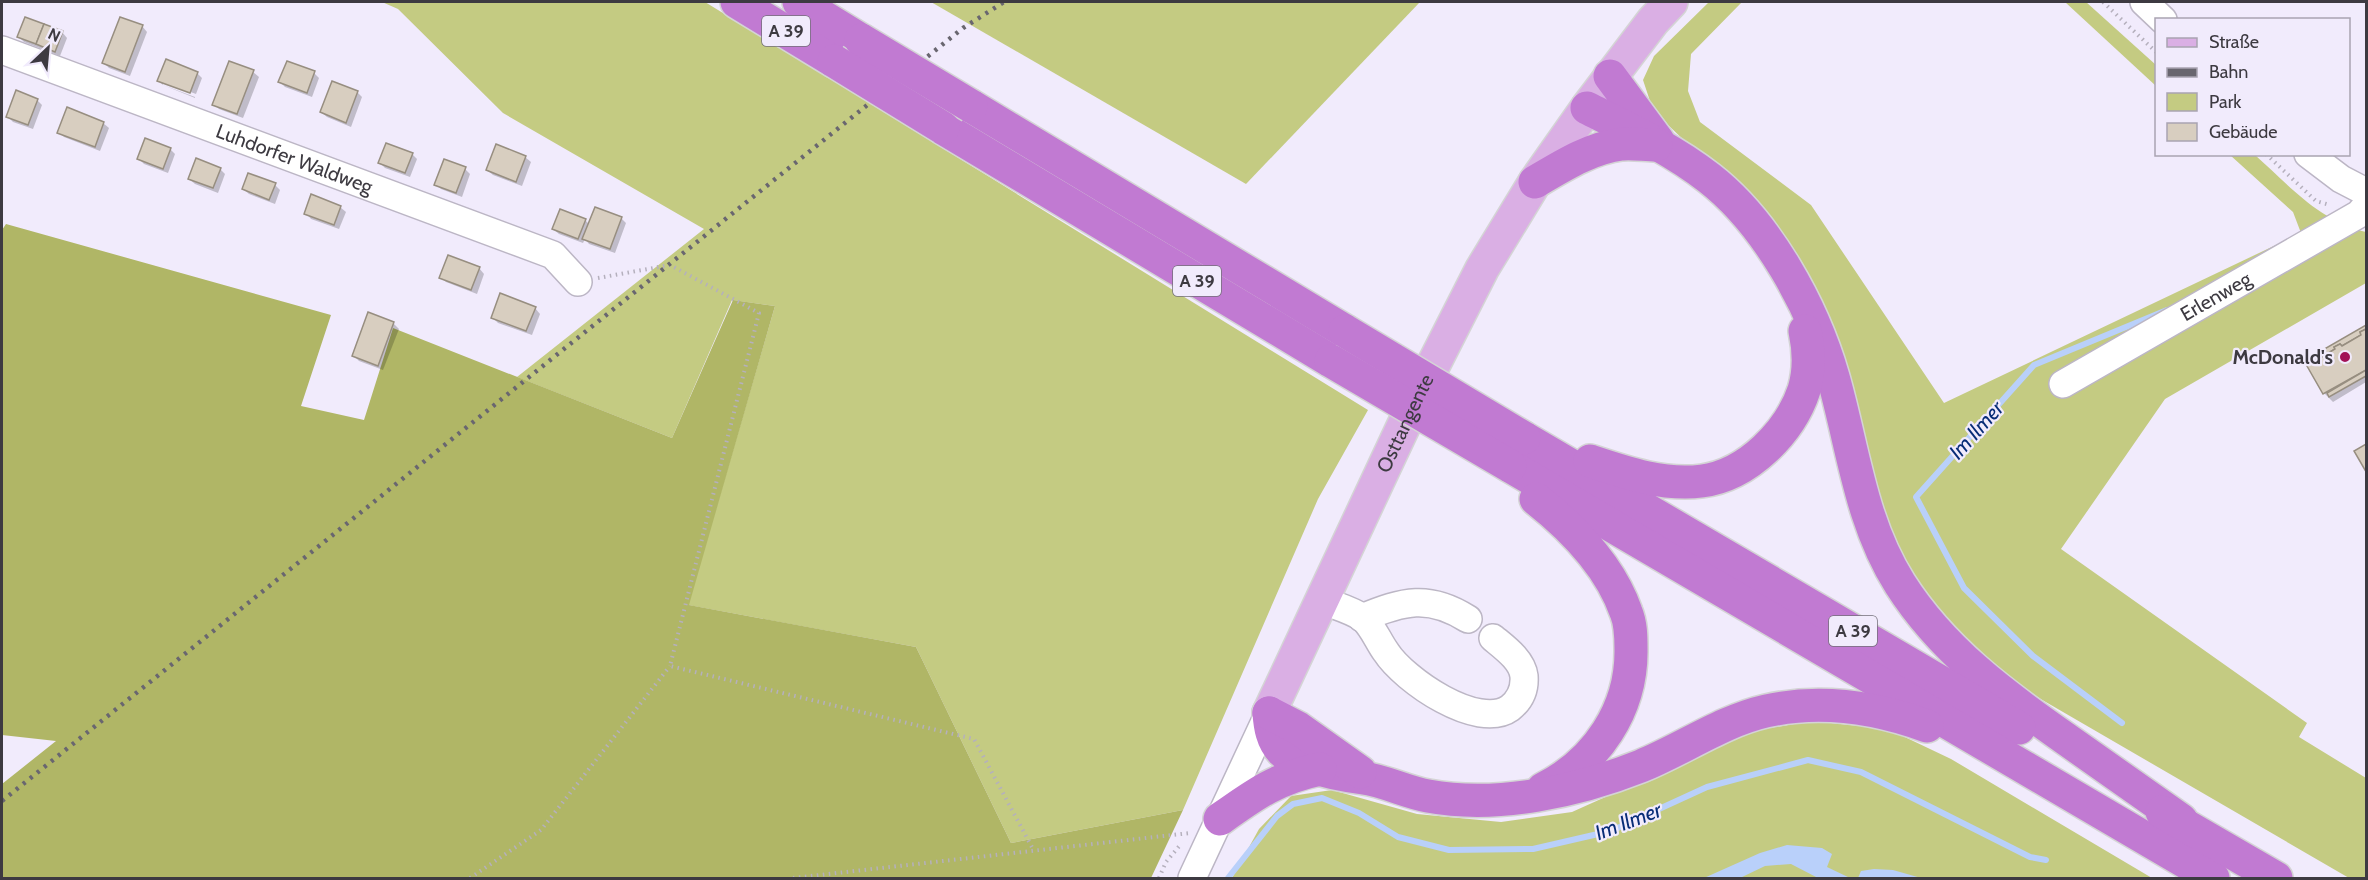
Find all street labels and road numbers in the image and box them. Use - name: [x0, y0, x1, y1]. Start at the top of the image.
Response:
- road number: A 39: [762, 16, 810, 46]
- street label: Luhdorfer Waldweg: [213, 119, 377, 199]
- road number: A 39: [1173, 266, 1221, 296]
- street label: Erlenweg: [2176, 266, 2256, 326]
- street label: Osttangente: [1371, 370, 1439, 476]
- road number: A 39: [1829, 616, 1877, 646]

